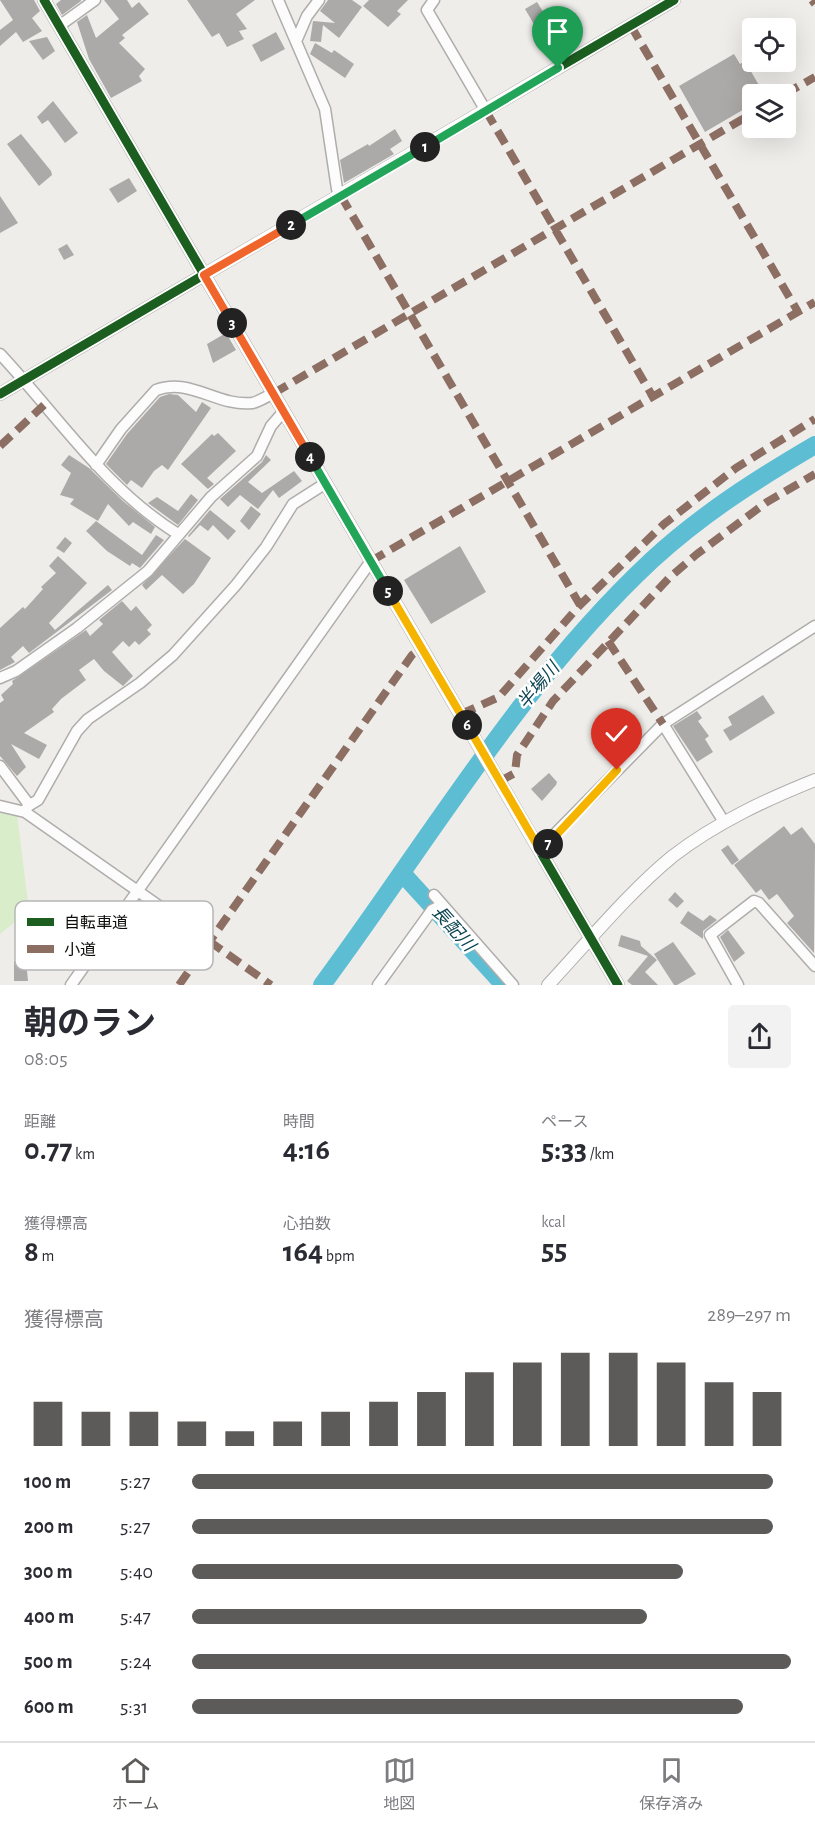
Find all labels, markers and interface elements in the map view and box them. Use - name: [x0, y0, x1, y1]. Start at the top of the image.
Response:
- pin: [532, 6, 583, 68]
- icon: arrive: [541, 15, 574, 48]
- map controls: [742, 18, 796, 138]
- button: locate: [742, 18, 796, 72]
- button: layers: [742, 84, 796, 138]
- pin: 1: [410, 132, 440, 162]
- text: 1: [422, 139, 428, 155]
- pin: 2: [276, 210, 306, 240]
- text: 2: [287, 217, 295, 233]
- pin: 3: [217, 308, 247, 338]
- text: 3: [229, 315, 235, 331]
- pin: 4: [295, 442, 325, 472]
- text: 4: [306, 449, 314, 465]
- pin: 5: [373, 576, 403, 606]
- text: 5: [385, 583, 391, 599]
- water label: 半場川: [513, 657, 565, 712]
- pin: [591, 708, 642, 770]
- pin: 6: [452, 710, 482, 740]
- text: 6: [463, 717, 471, 733]
- icon: check: [600, 717, 633, 750]
- pin: 7: [533, 829, 563, 859]
- text: 7: [545, 836, 551, 852]
- legend: [15, 901, 213, 970]
- water label: 長配川: [428, 902, 480, 957]
- text: 自転車道: [64, 914, 128, 931]
- text: 小道: [64, 941, 96, 958]
- button: share: [728, 1005, 791, 1068]
- text: 朝のラン: [24, 1008, 156, 1041]
- text: 08:05: [24, 1049, 68, 1069]
- text: 距離: [24, 1114, 56, 1130]
- text: 時間: [283, 1114, 315, 1130]
- text: ペース: [541, 1114, 589, 1130]
- text: 0.77: [24, 1135, 72, 1165]
- text: 4:16: [283, 1135, 330, 1165]
- text: 5:33: [541, 1135, 587, 1165]
- text: km: [72, 1146, 95, 1162]
- text: /km: [587, 1146, 614, 1162]
- text: kcal: [541, 1214, 566, 1230]
- text: 獲得標高: [24, 1216, 88, 1232]
- text: 心拍数: [283, 1216, 331, 1232]
- text: 55: [541, 1235, 567, 1265]
- text: 8: [24, 1237, 39, 1267]
- text: 164: [283, 1237, 323, 1267]
- text: m: [39, 1248, 54, 1264]
- text: bpm: [323, 1248, 355, 1264]
- text: 289–297 m: [707, 1305, 791, 1325]
- text: 獲得標高: [24, 1310, 104, 1330]
- text: 100 m: [24, 1472, 71, 1492]
- text: 5:27: [120, 1472, 150, 1492]
- text: 200 m: [24, 1517, 73, 1537]
- text: 5:27: [120, 1517, 150, 1537]
- text: 300 m: [24, 1562, 73, 1582]
- text: 5:40: [120, 1562, 153, 1582]
- text: 400 m: [24, 1607, 74, 1627]
- text: 5:47: [120, 1607, 151, 1627]
- text: 500 m: [24, 1652, 73, 1672]
- text: 5:24: [120, 1652, 152, 1672]
- text: 600 m: [24, 1697, 74, 1717]
- text: 5:31: [120, 1697, 148, 1717]
- tab: ホーム: [112, 1754, 159, 1814]
- tab: 地図: [383, 1754, 416, 1814]
- tab: 保存済み: [639, 1754, 703, 1814]

